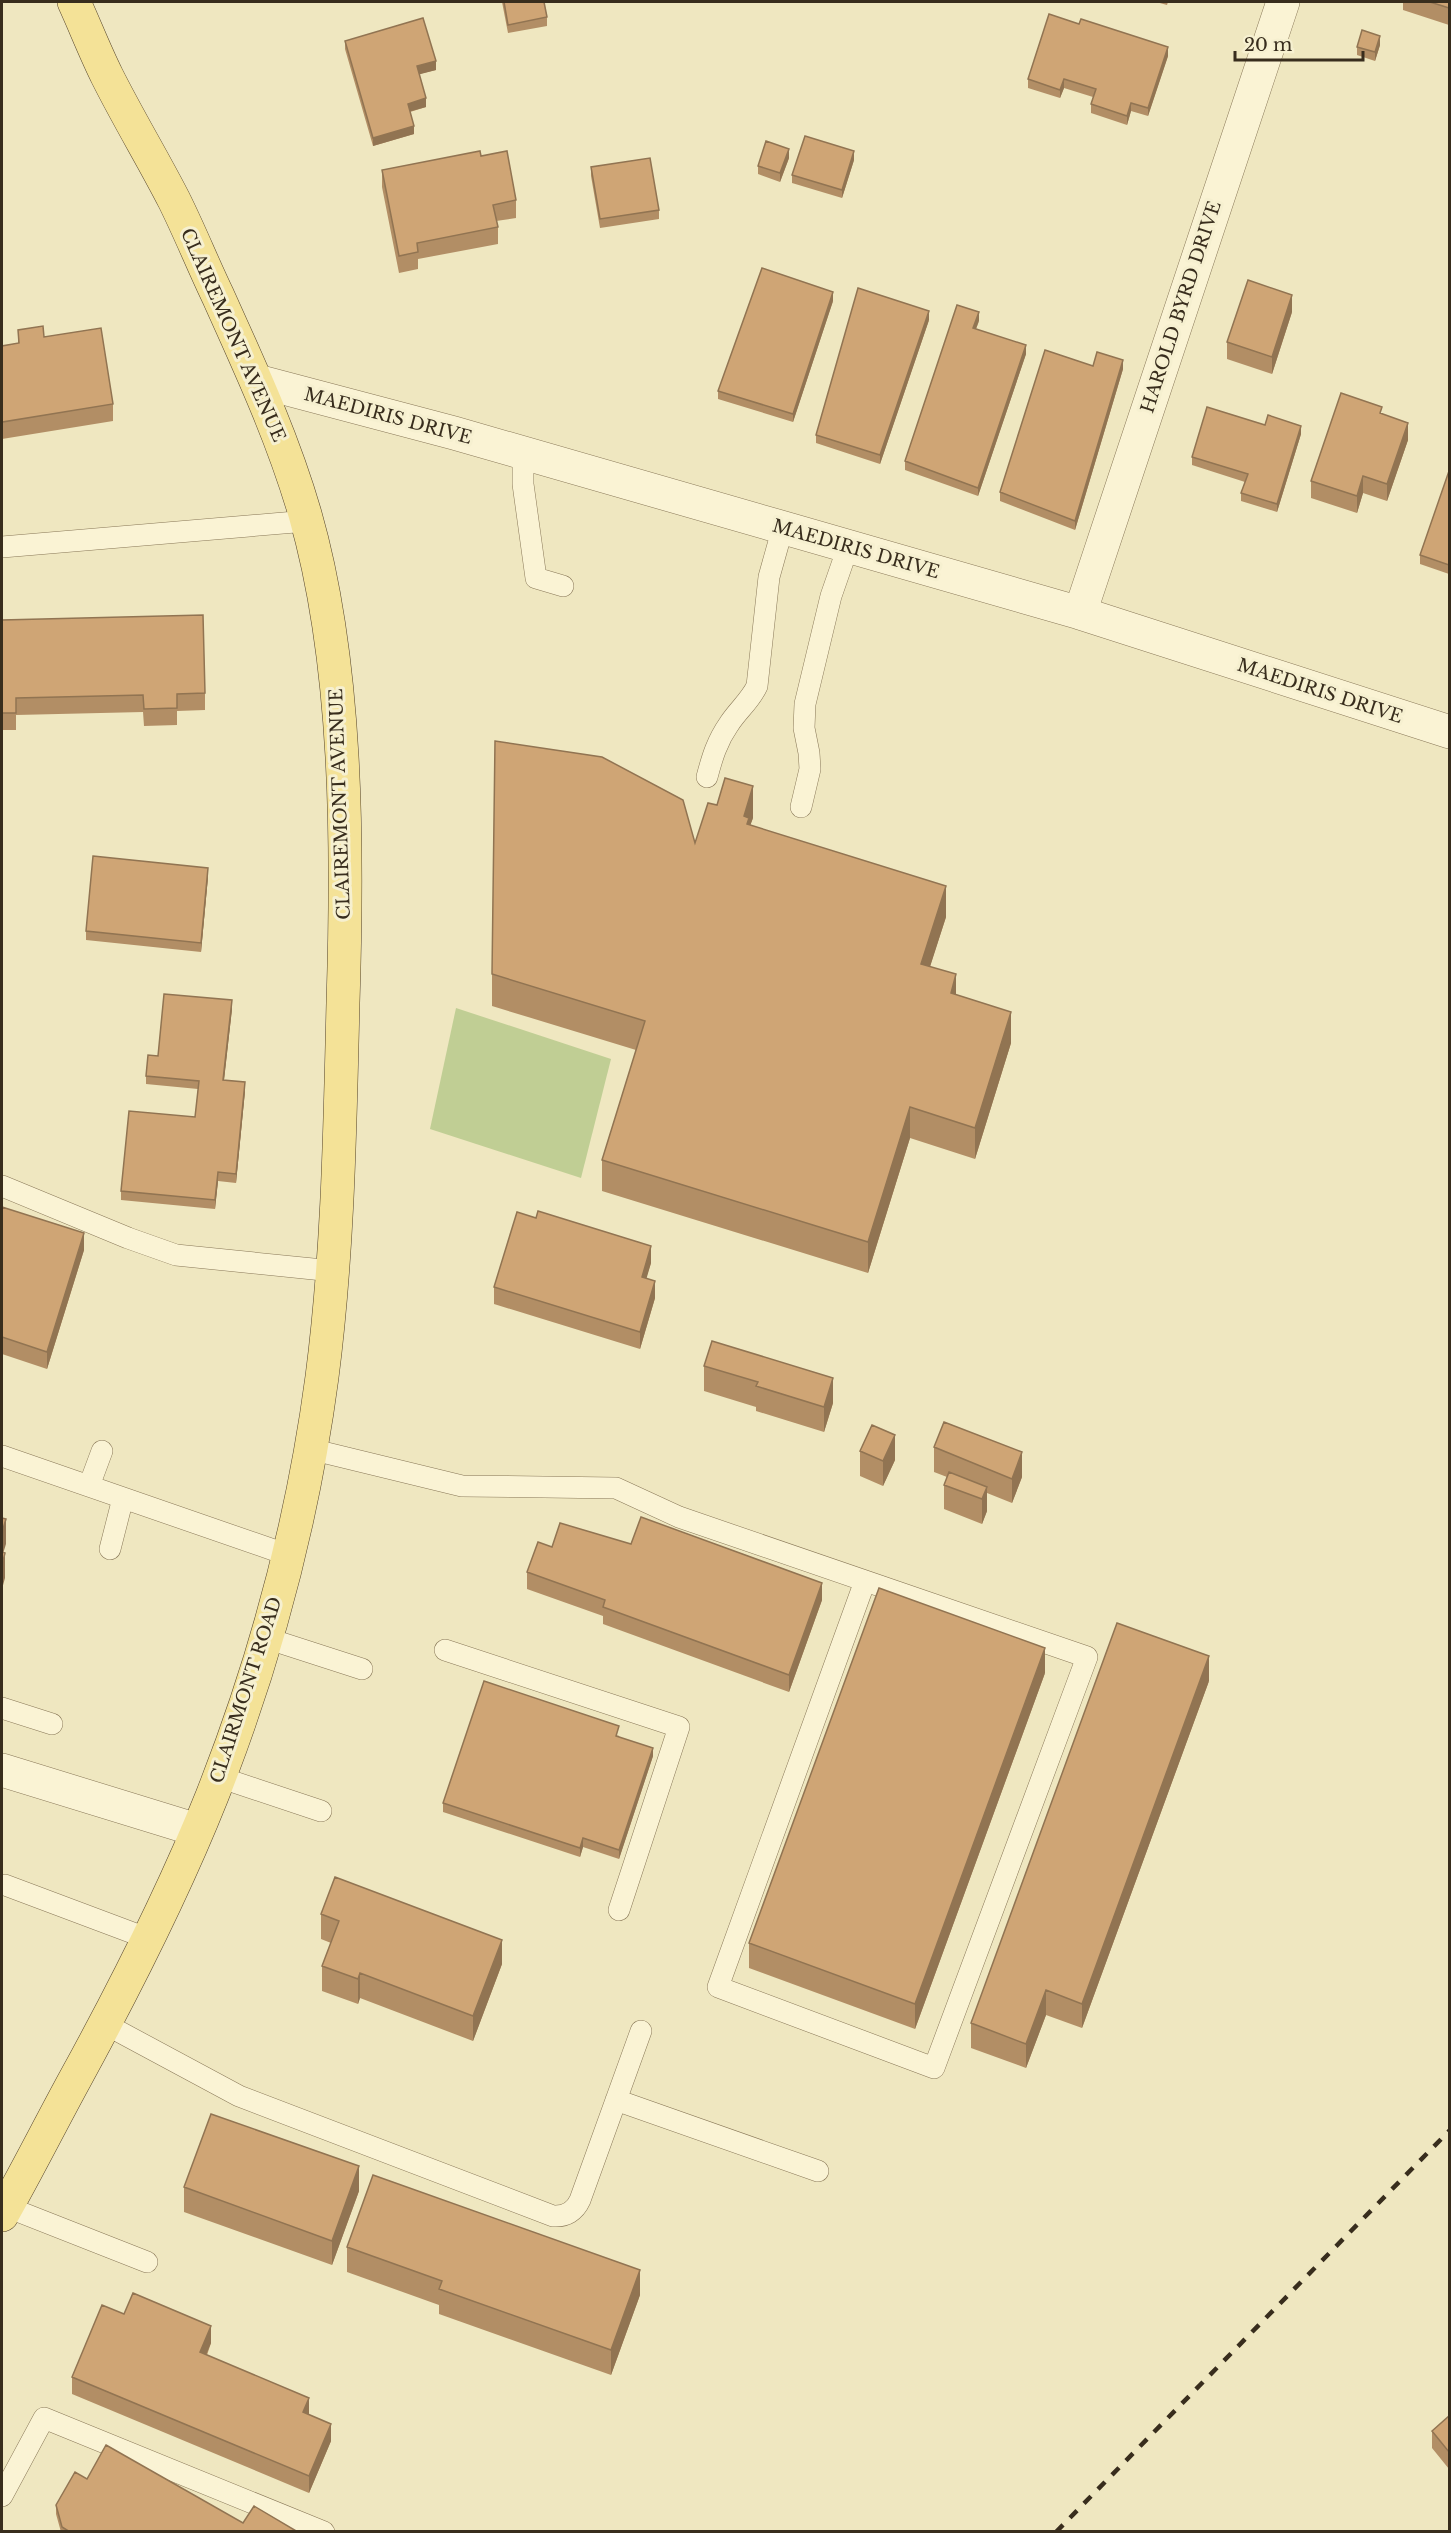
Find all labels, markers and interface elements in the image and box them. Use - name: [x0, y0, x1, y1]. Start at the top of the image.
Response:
- scale bar: [1235, 24, 1362, 62]
- text: 20 m: [1244, 34, 1292, 56]
- street label: HAROLD BYRD DRIVE: [1136, 198, 1226, 416]
- street label: CLAIREMONT AVENUE: [176, 225, 290, 445]
- street label: MAEDIRIS DRIVE: [302, 383, 474, 449]
- street label: MAEDIRIS DRIVE: [770, 515, 942, 583]
- street label: MAEDIRIS DRIVE: [1234, 654, 1406, 728]
- street label: CLAIREMONT AVENUE: [325, 688, 355, 920]
- street label: CLAIRMONT ROAD: [205, 1594, 287, 1786]

